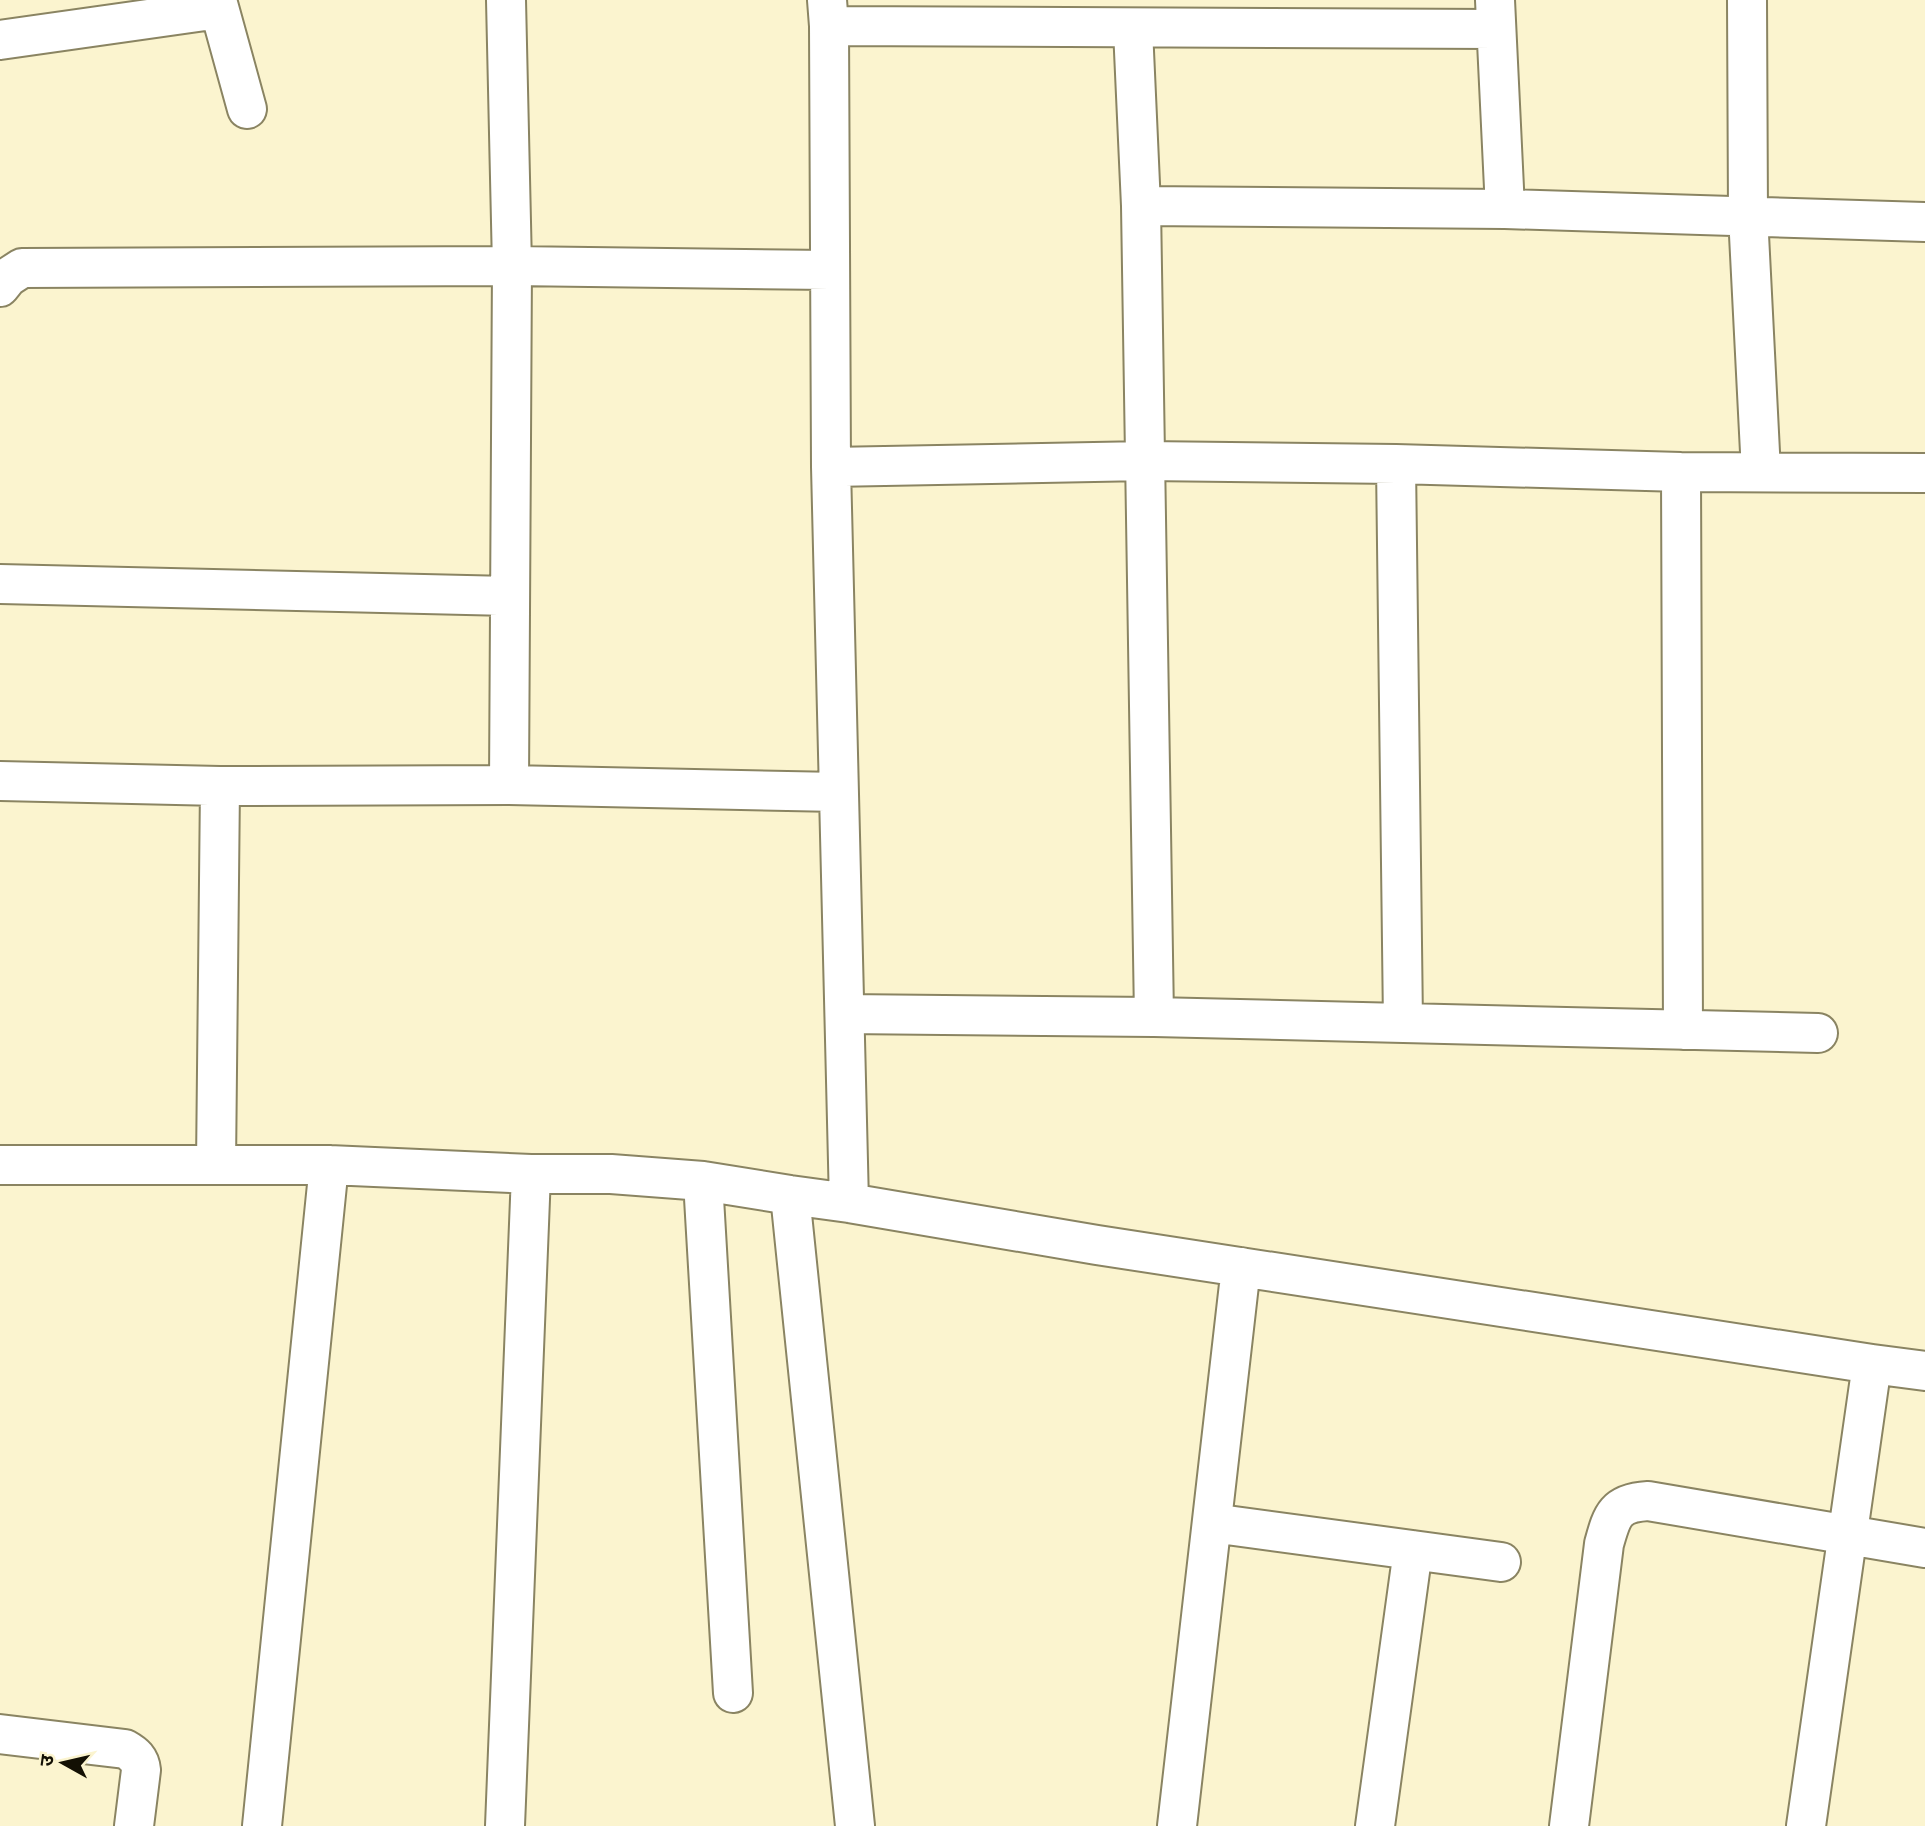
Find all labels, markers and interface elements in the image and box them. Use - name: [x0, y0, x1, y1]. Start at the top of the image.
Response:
- north arrow: [28, 1728, 98, 1798]
- text: उ: [34, 1753, 58, 1768]

